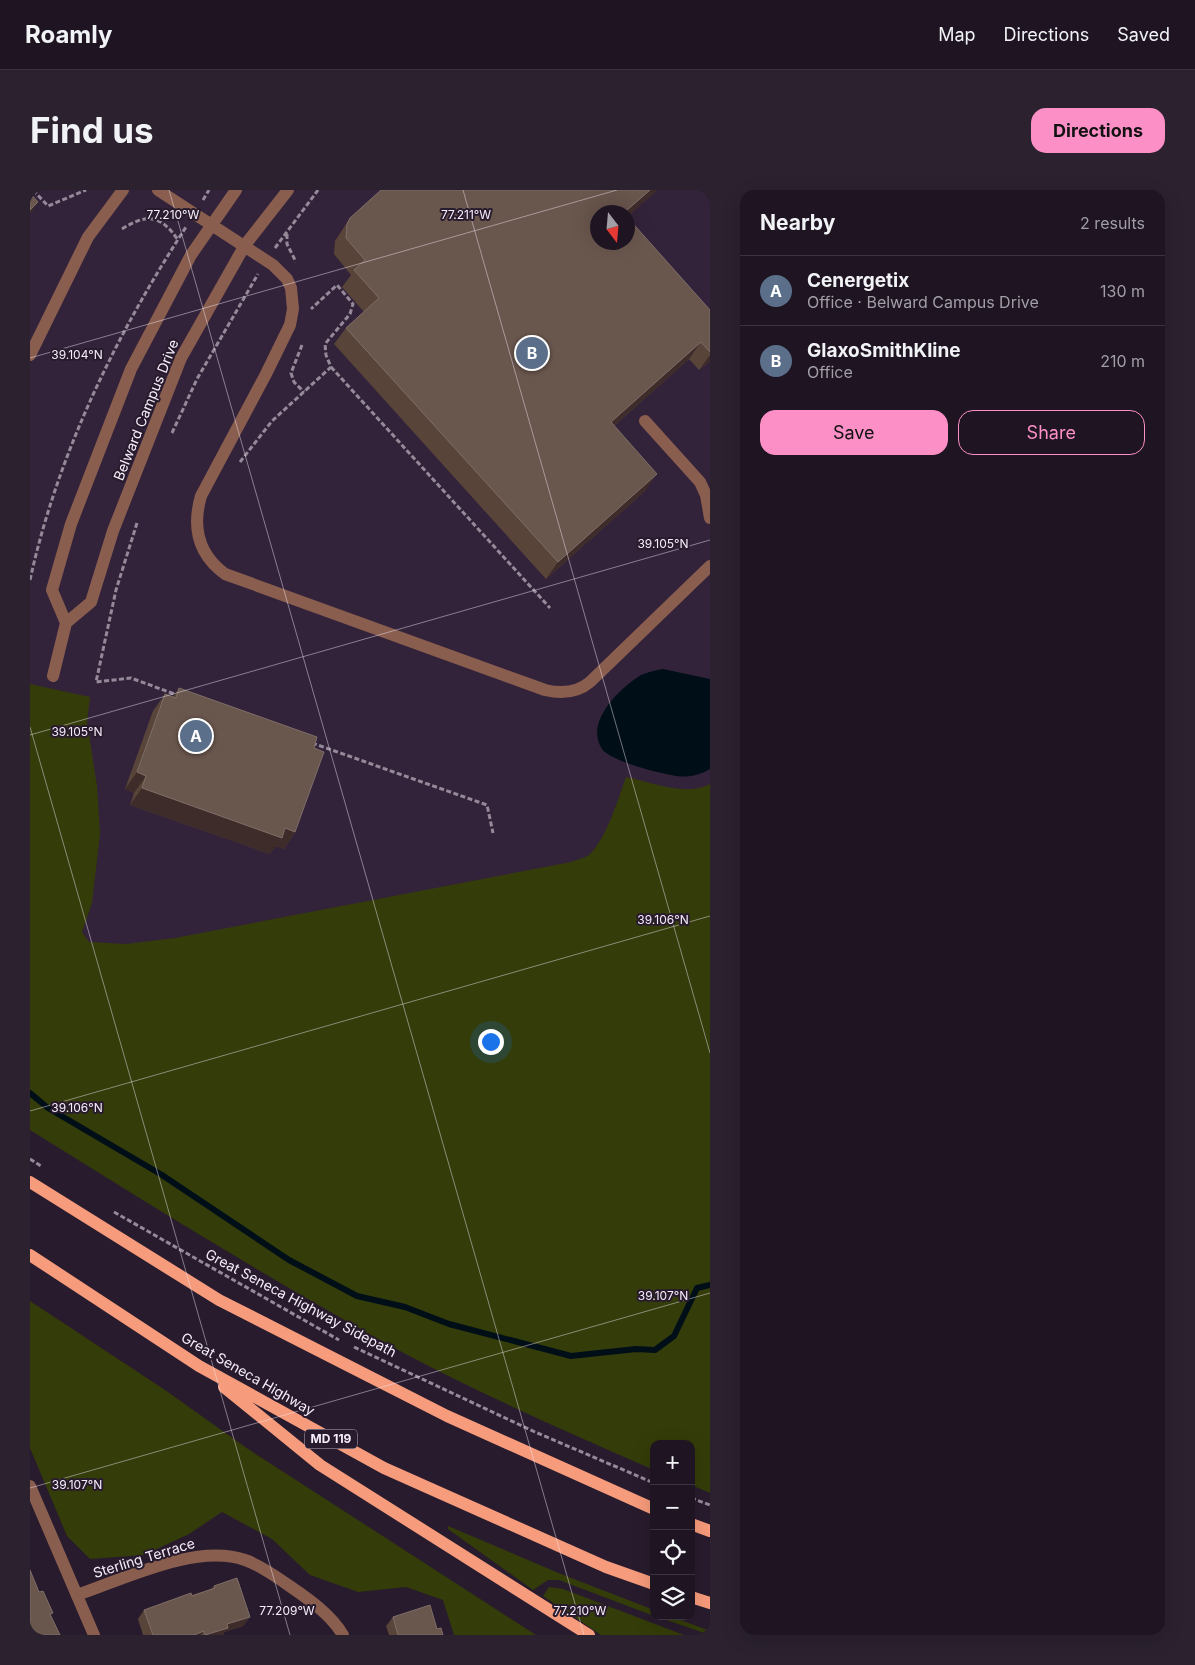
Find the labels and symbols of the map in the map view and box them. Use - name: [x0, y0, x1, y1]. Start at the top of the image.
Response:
- north arrow: [590, 205, 635, 250]
- text: 77.210°W: [147, 207, 200, 222]
- text: 77.211°W: [441, 207, 491, 222]
- pin: B: [516, 334, 548, 372]
- street label: Belward Campus Drive: [109, 337, 182, 483]
- text: 39.104°N: [51, 347, 103, 362]
- text: 39.105°N: [637, 536, 689, 551]
- pin: A: [180, 717, 212, 755]
- text: 39.105°N: [51, 724, 103, 739]
- text: 39.106°N: [637, 912, 689, 927]
- your location: [478, 1029, 504, 1055]
- text: 39.106°N: [51, 1100, 103, 1115]
- street label: Great Seneca Highway Sidepath: [203, 1245, 400, 1360]
- text: 39.107°N: [638, 1288, 688, 1303]
- street label: Great Seneca Highway: [178, 1328, 318, 1419]
- road number: MD 119: [305, 1430, 357, 1448]
- text: 39.107°N: [52, 1477, 102, 1492]
- street label: Sterling Terrace: [91, 1534, 197, 1581]
- text: 77.209°W: [259, 1603, 315, 1618]
- text: 77.210°W: [554, 1603, 607, 1618]

